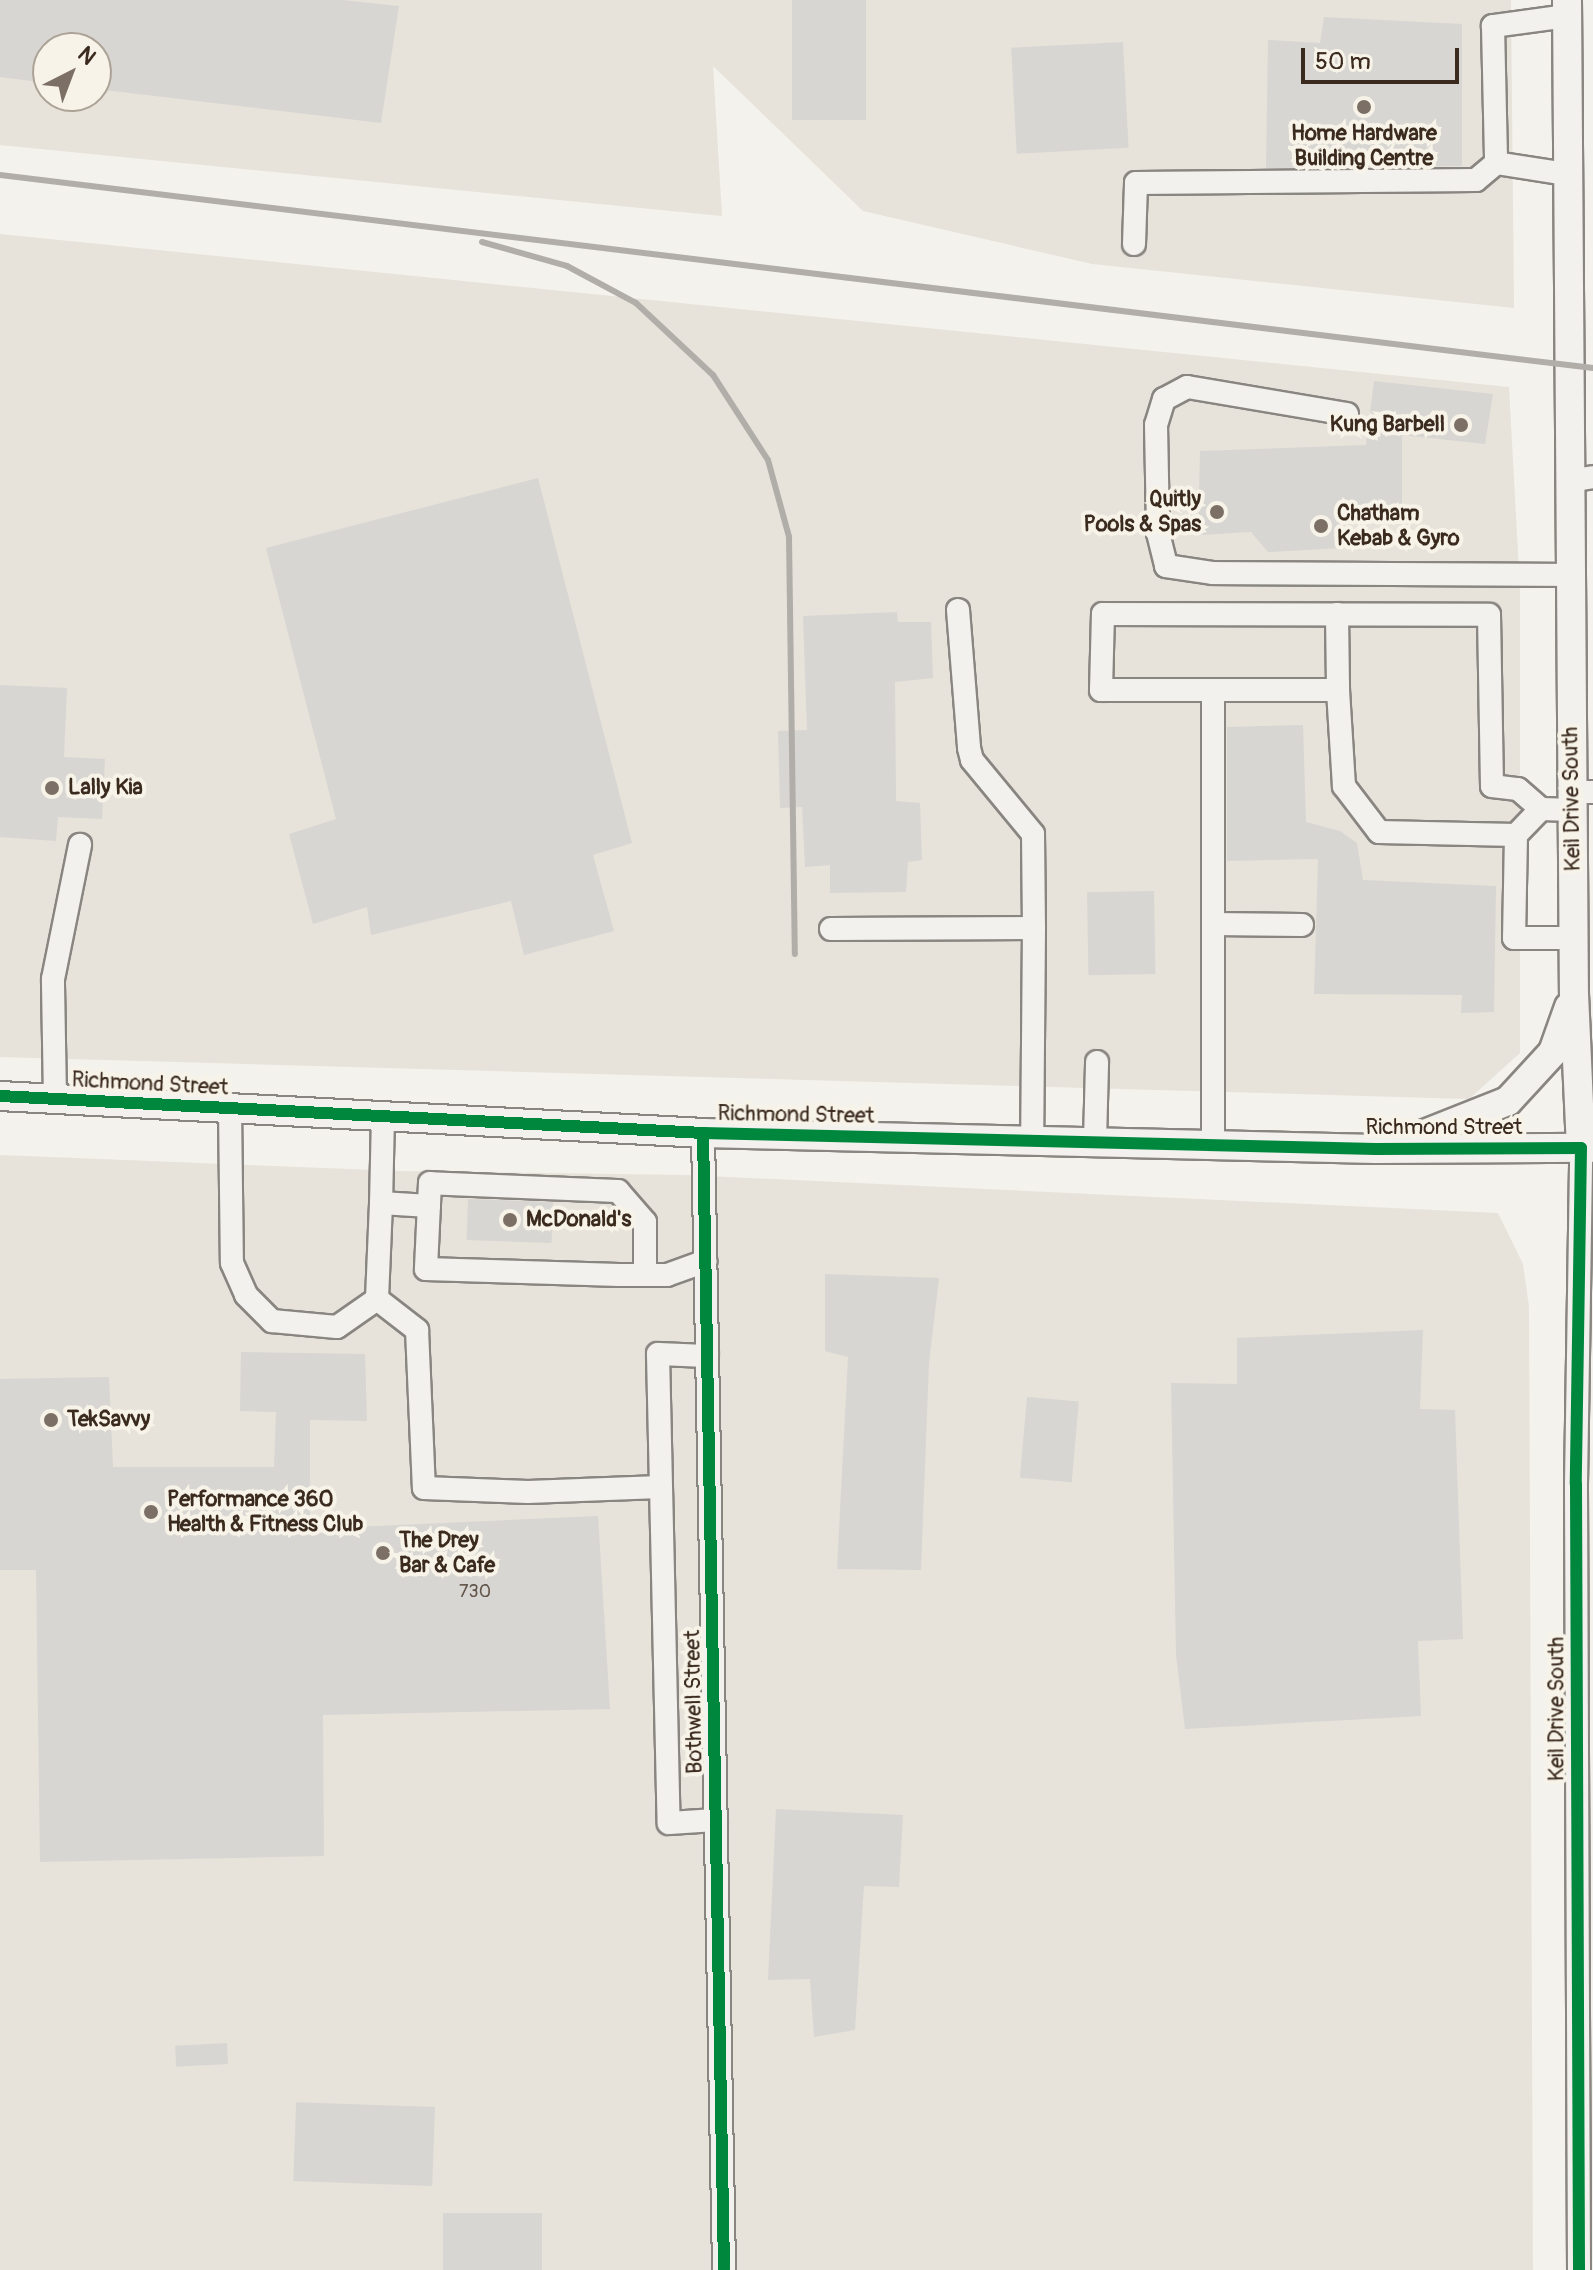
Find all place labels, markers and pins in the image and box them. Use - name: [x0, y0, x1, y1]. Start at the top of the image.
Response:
- marker: Home Hardware Building Centre: [1355, 98, 1373, 116]
- place label: Home Hardware Building Centre: [1291, 120, 1437, 172]
- place label: Kung Barbell: [1330, 412, 1445, 438]
- marker: Kung Barbell: [1452, 416, 1470, 434]
- place label: Quitly Pools & Spas: [1084, 486, 1201, 538]
- place label: Chatham Kebab & Gyro: [1337, 500, 1459, 552]
- marker: Quitly Pools & Spas: [1208, 503, 1226, 521]
- marker: Chatham Kebab & Gyro: [1312, 517, 1330, 535]
- place label: Lally Kia: [68, 775, 143, 801]
- marker: Lally Kia: [43, 779, 61, 797]
- place label: McDonald's: [526, 1207, 631, 1233]
- marker: McDonald's: [501, 1211, 519, 1229]
- place label: TekSavvy: [67, 1407, 150, 1433]
- marker: TekSavvy: [42, 1411, 60, 1429]
- place label: Performance 360 Health & Fitness Club: [167, 1486, 363, 1538]
- marker: Performance 360 Health & Fitness Club: [142, 1503, 160, 1521]
- place label: The Drey Bar & Cafe: [399, 1527, 495, 1578]
- marker: The Drey Bar & Cafe: [374, 1544, 392, 1562]

